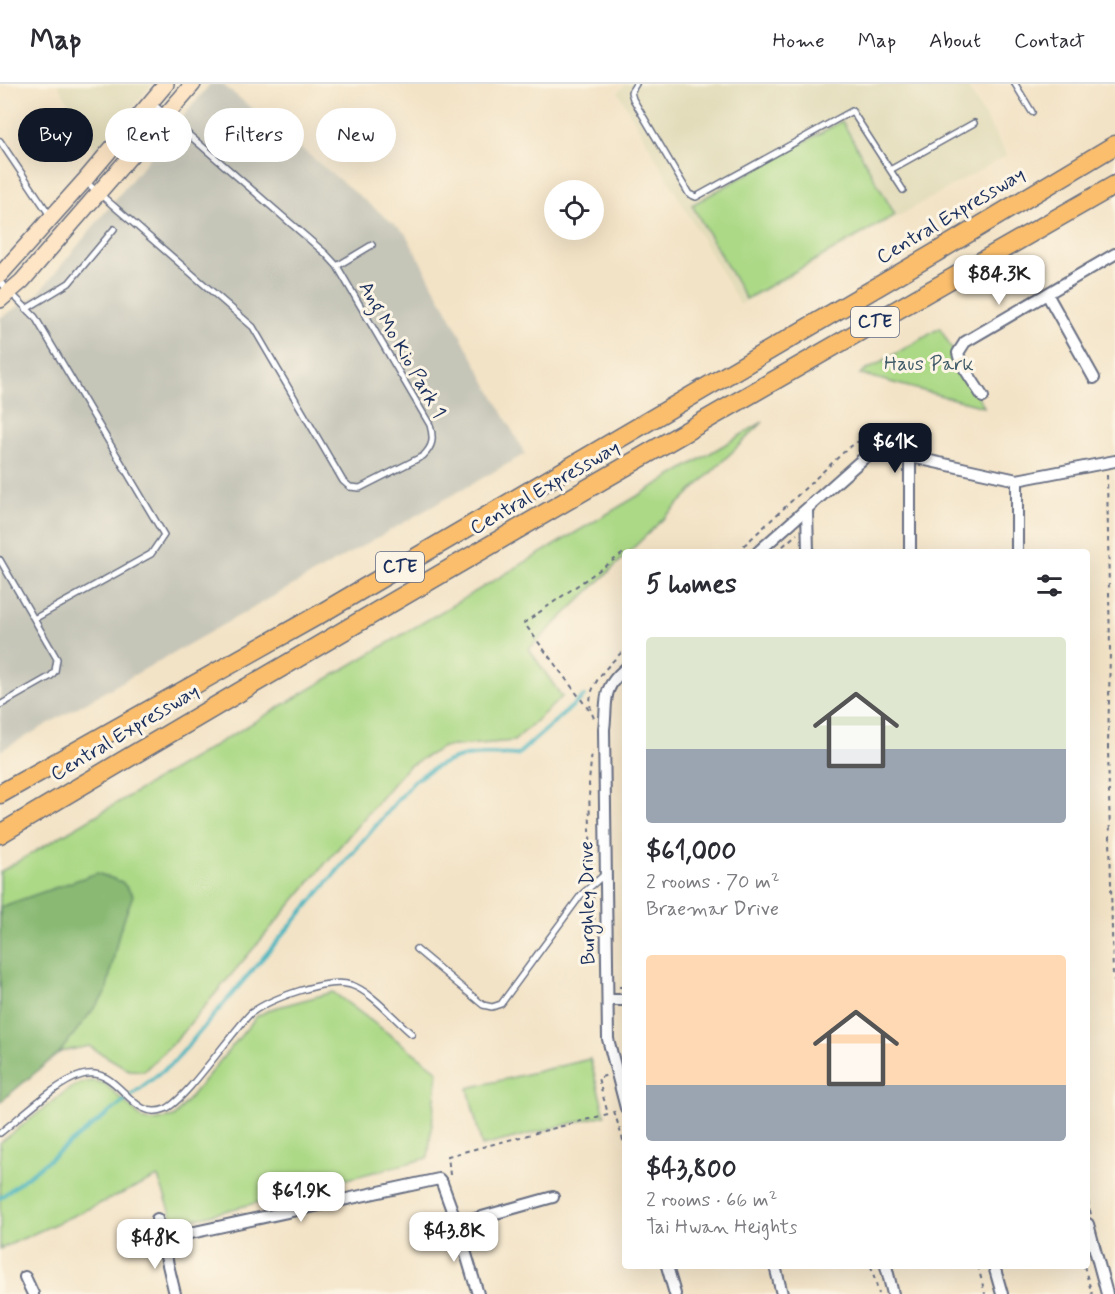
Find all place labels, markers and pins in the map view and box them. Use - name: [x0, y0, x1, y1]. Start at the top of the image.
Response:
- pin: $84.3K: [950, 255, 1048, 306]
- pin: $61K: [859, 423, 931, 474]
- pin: $61.9K: [252, 1172, 350, 1223]
- pin: $43.8K: [405, 1212, 503, 1263]
- pin: $48K: [119, 1219, 191, 1270]

